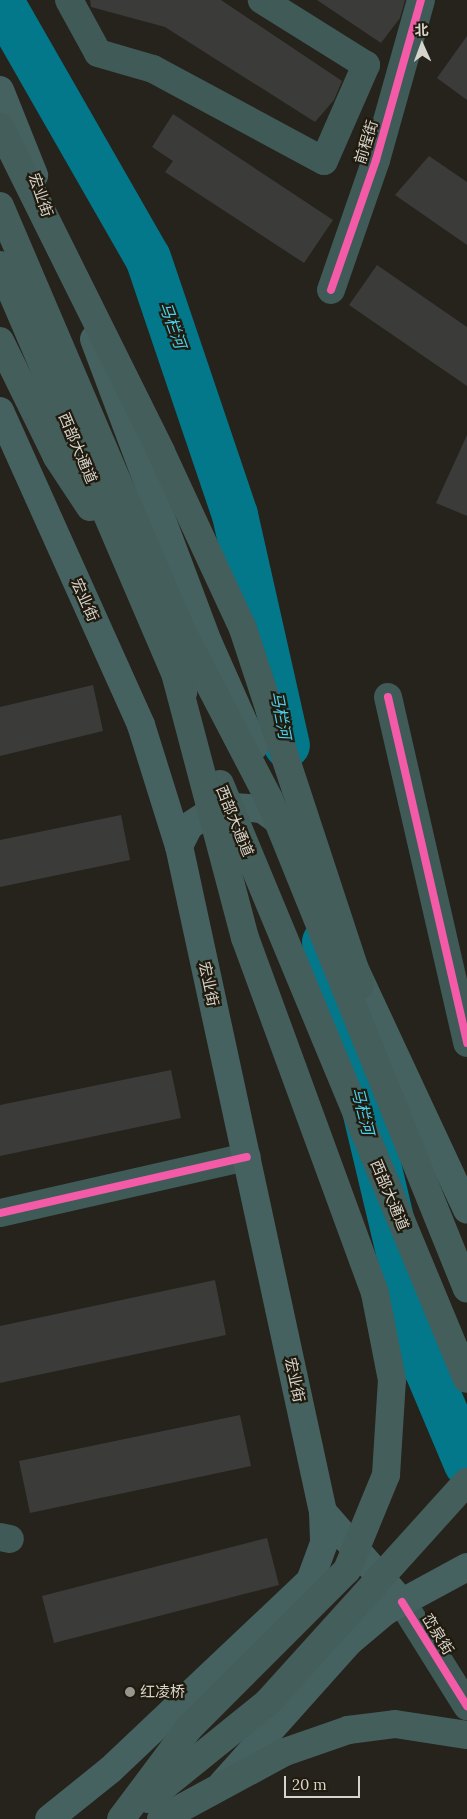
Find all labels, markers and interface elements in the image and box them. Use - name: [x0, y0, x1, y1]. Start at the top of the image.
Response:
- north arrow: [397, 20, 447, 70]
- text: 北: [414, 21, 429, 39]
- street label: 前程街: [351, 118, 381, 166]
- street label: 宏业街: [25, 171, 57, 219]
- water label: 马栏河: [156, 299, 190, 351]
- street label: 西部大通道: [55, 410, 101, 486]
- street label: 宏业街: [68, 576, 102, 624]
- water label: 马栏河: [267, 690, 295, 740]
- street label: 西部大通道: [213, 783, 257, 859]
- street label: 宏业街: [196, 960, 222, 1008]
- water label: 马栏河: [348, 1085, 378, 1137]
- street label: 西部大通道: [367, 1157, 413, 1233]
- street label: 宏业街: [282, 1356, 308, 1404]
- street label: 峦泉街: [418, 1610, 458, 1658]
- place label: 红凌桥: [140, 1683, 185, 1701]
- marker: 红凌桥: [124, 1686, 136, 1698]
- scale bar: [287, 1766, 363, 1798]
- text: 20 m: [292, 1775, 327, 1794]

